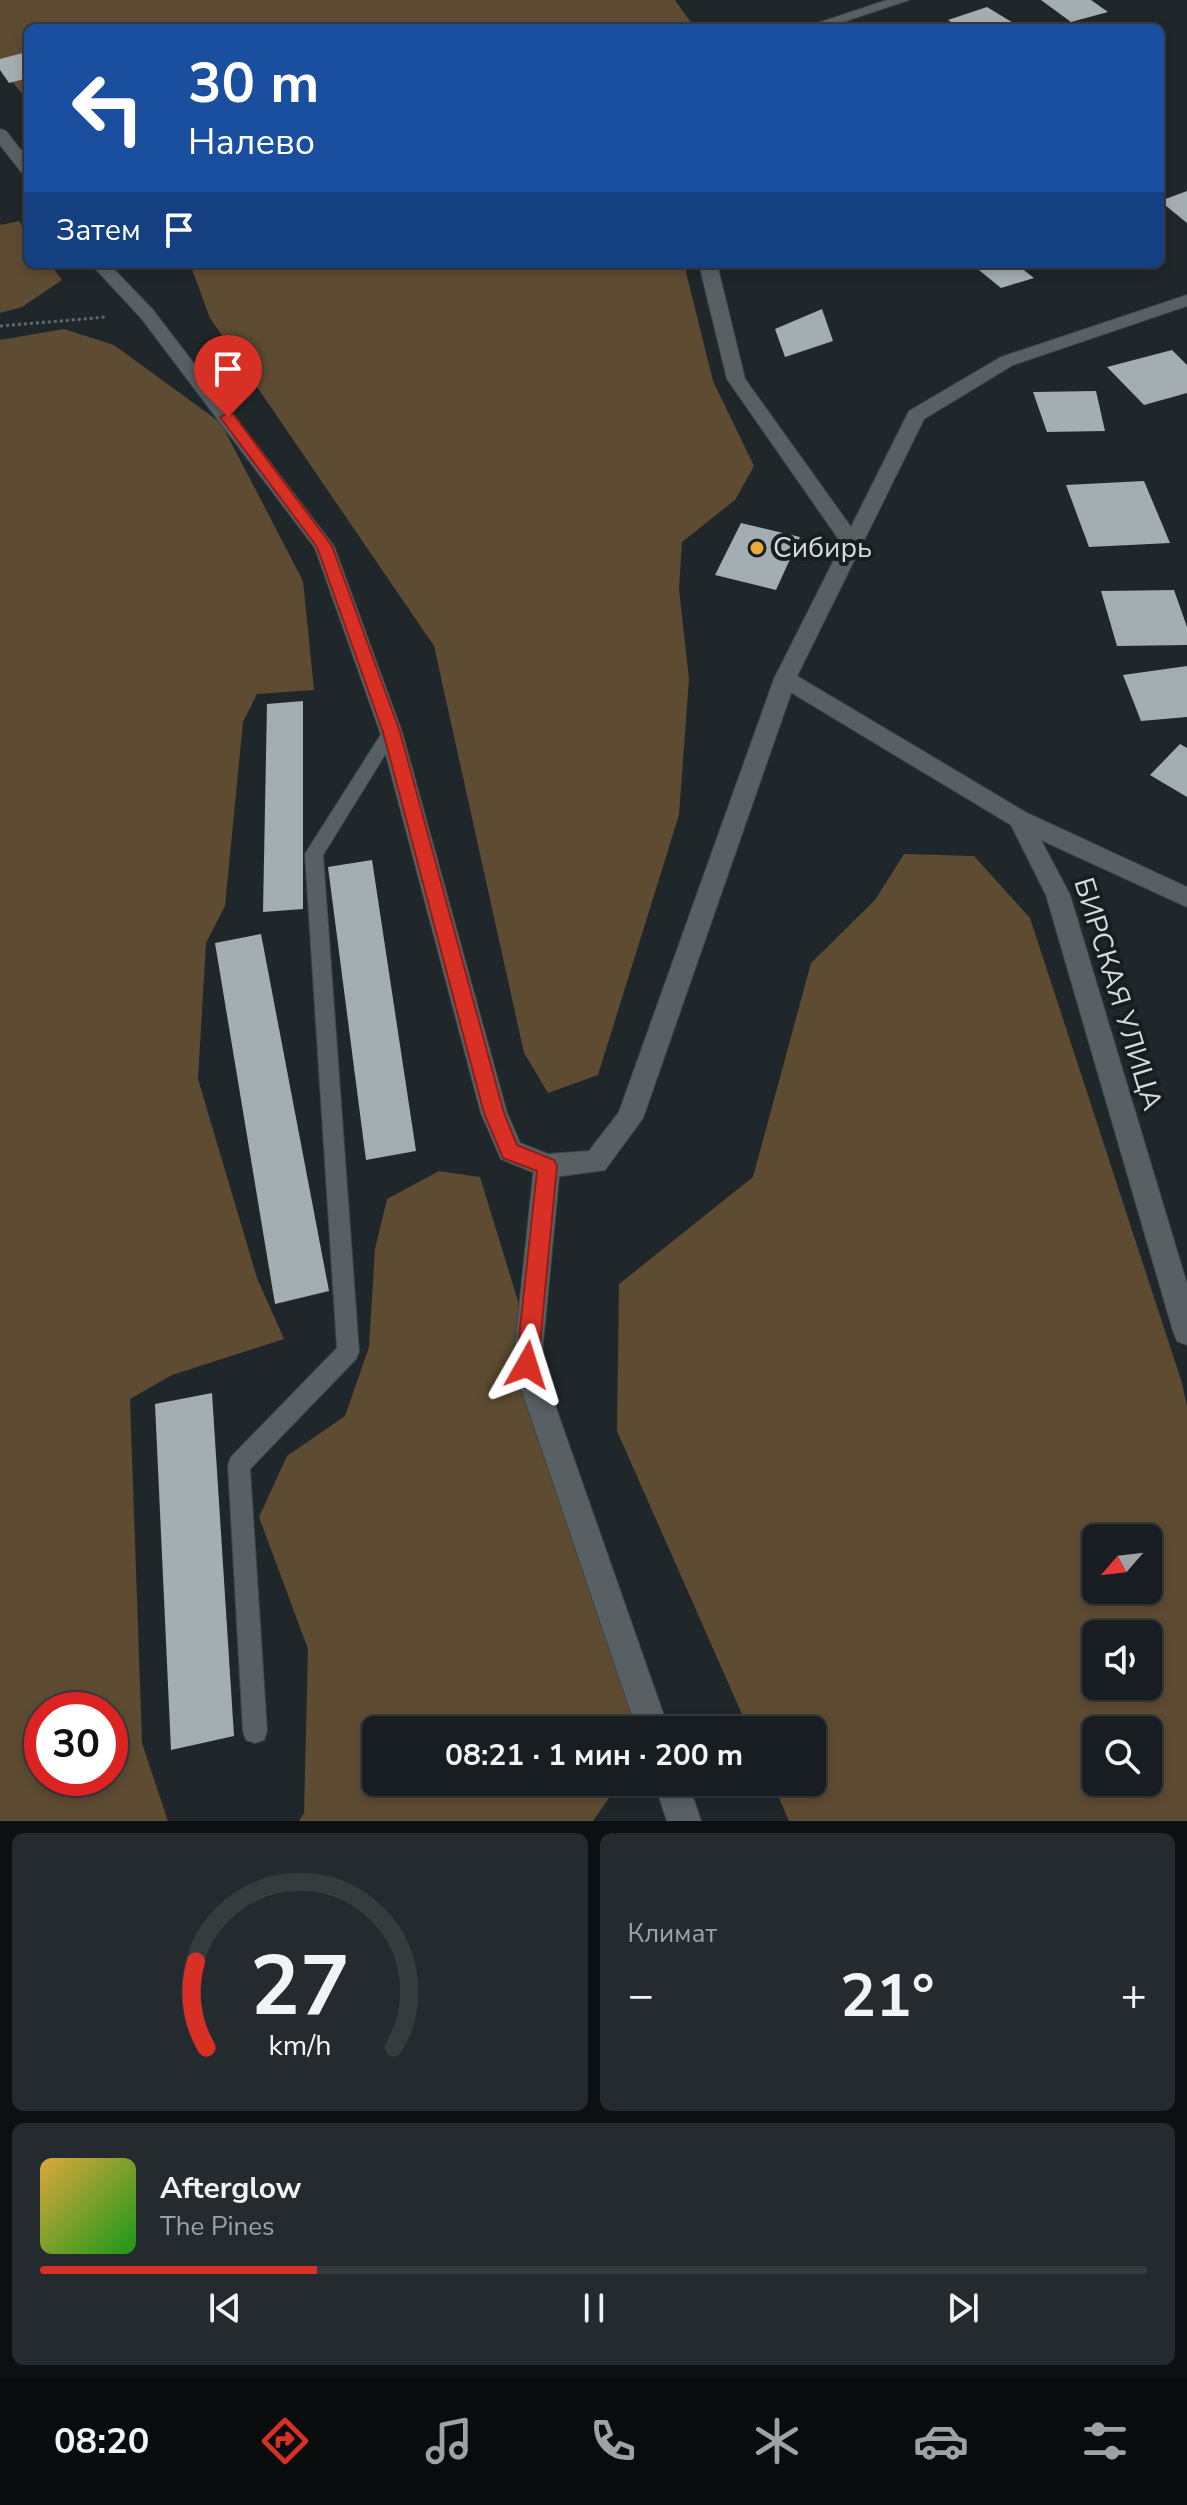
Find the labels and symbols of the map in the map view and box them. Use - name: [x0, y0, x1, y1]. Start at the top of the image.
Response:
- pin: [194, 335, 262, 417]
- place label: Сибирь: [773, 529, 872, 567]
- marker: Сибирь: [748, 539, 766, 557]
- street label: БИРСКАЯ УЛИЦА: [1065, 873, 1171, 1115]
- position arrow: [485, 1323, 569, 1407]
- north arrow: [1082, 1524, 1162, 1604]
- speed limit sign: 30: [24, 1692, 128, 1796]

